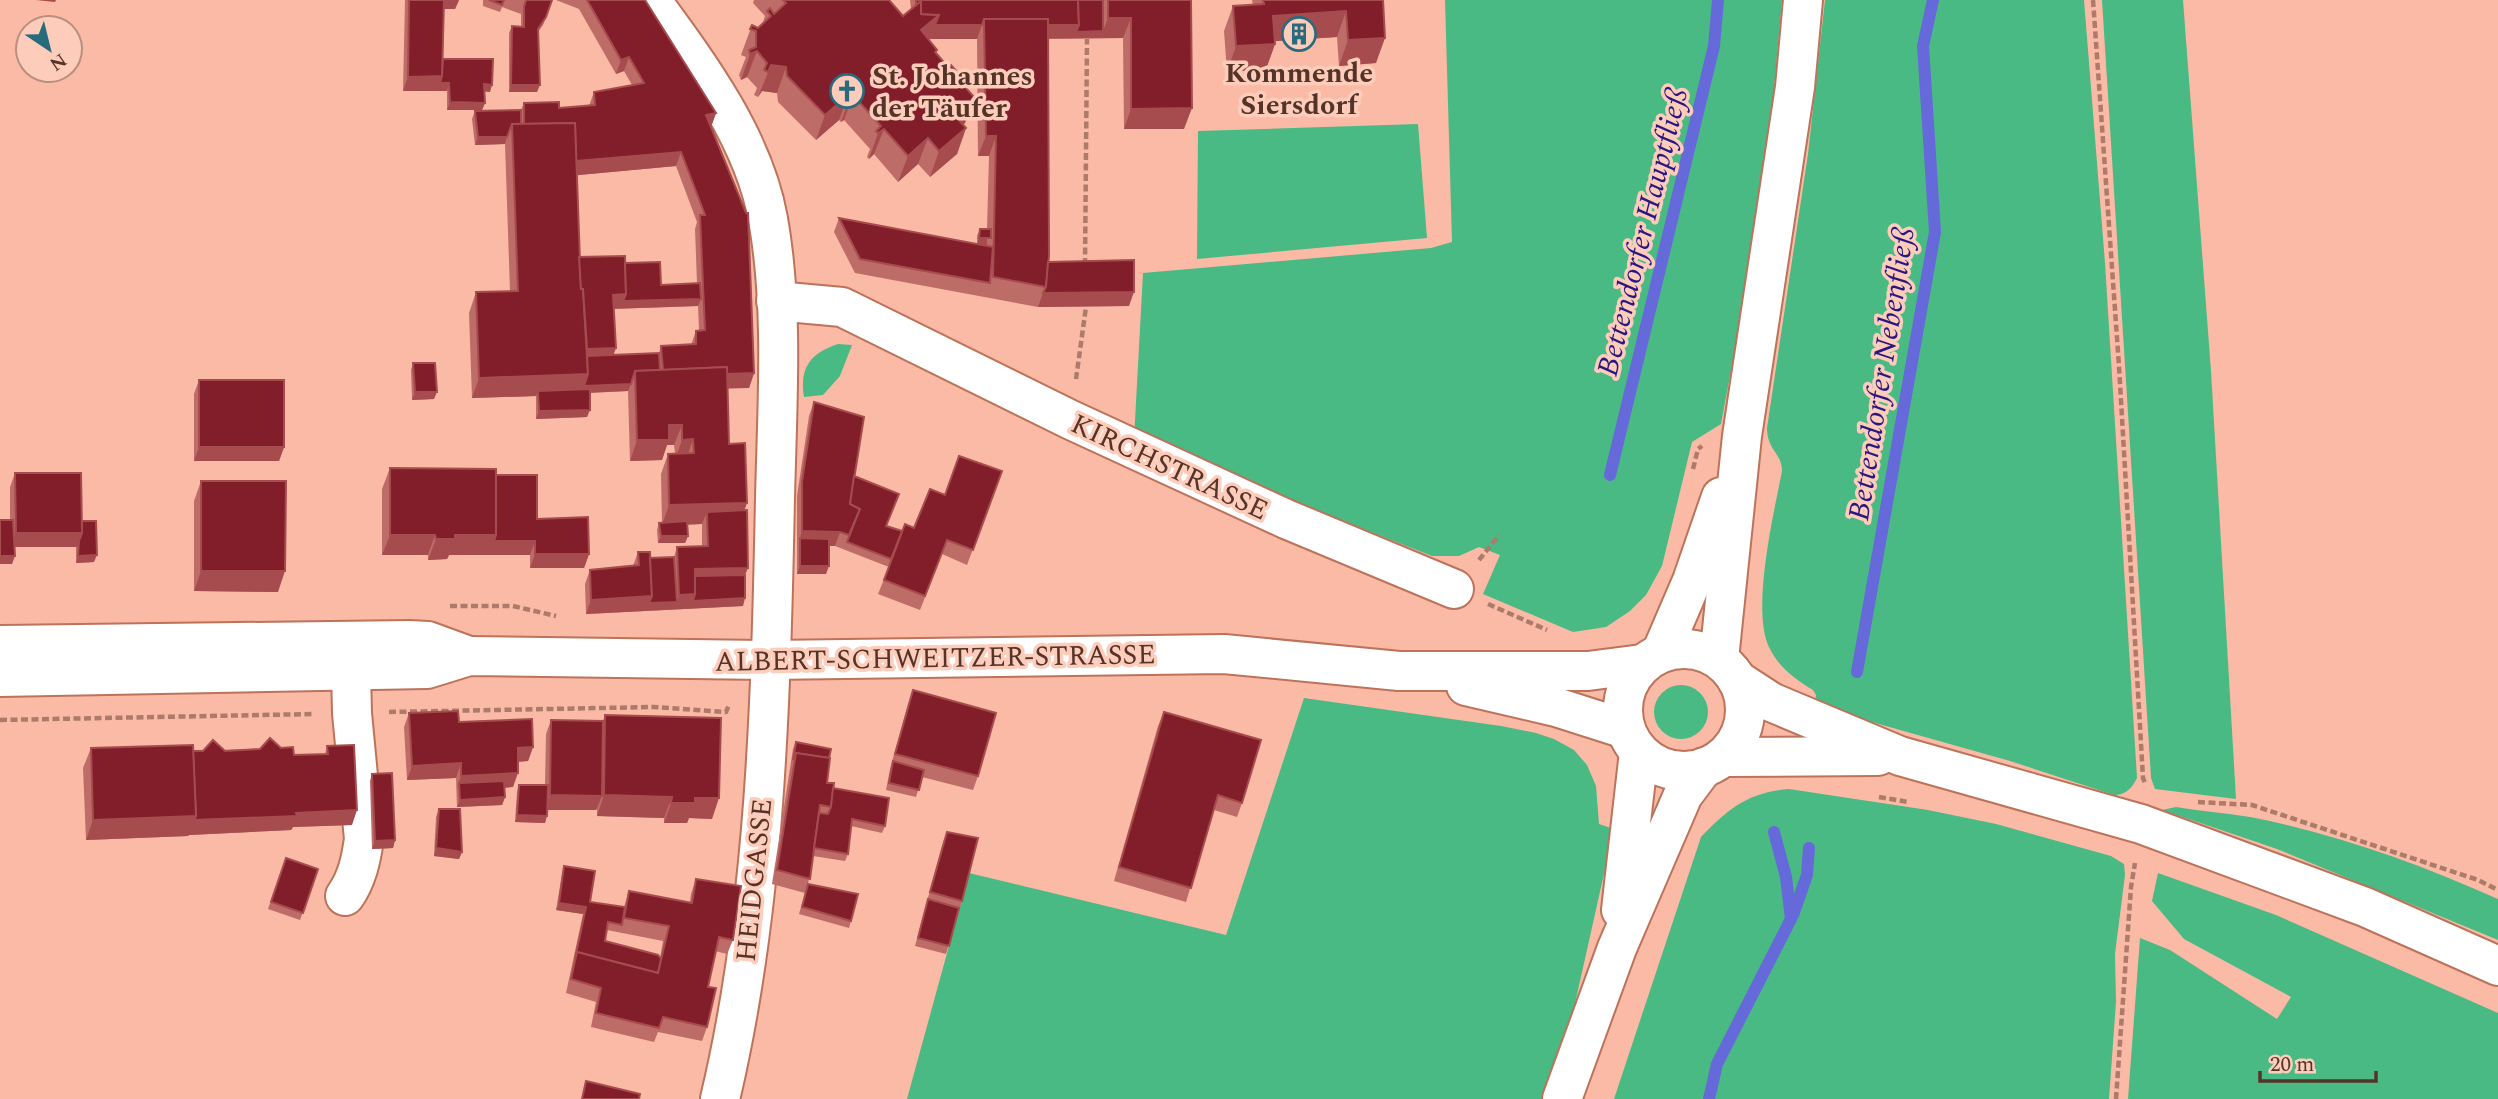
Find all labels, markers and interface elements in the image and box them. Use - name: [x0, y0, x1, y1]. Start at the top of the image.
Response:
- north arrow: [14, 14, 84, 84]
- building icon: Kommende Siersdorf: [1280, 15, 1318, 53]
- text: N: [43, 45, 73, 78]
- place label: Kommende Siersdorf: [1225, 52, 1373, 127]
- place label: St. Johannes der Täufer: [872, 55, 1033, 130]
- church icon: St. Johannes der Täufer: [828, 72, 866, 110]
- water label: Bettendorfer Hauptfließ: [1585, 83, 1701, 381]
- water label: Bettendorfer Nebenfließ: [1836, 224, 1928, 524]
- street label: KIRCHSTRASSE: [1063, 403, 1275, 532]
- street label: ALBERT-SCHWEITZER-STRASSE: [714, 633, 1156, 684]
- street label: HEIDGASSE: [725, 796, 784, 964]
- scale bar: [2260, 1040, 2376, 1084]
- text: 20 m: [2270, 1049, 2314, 1081]

